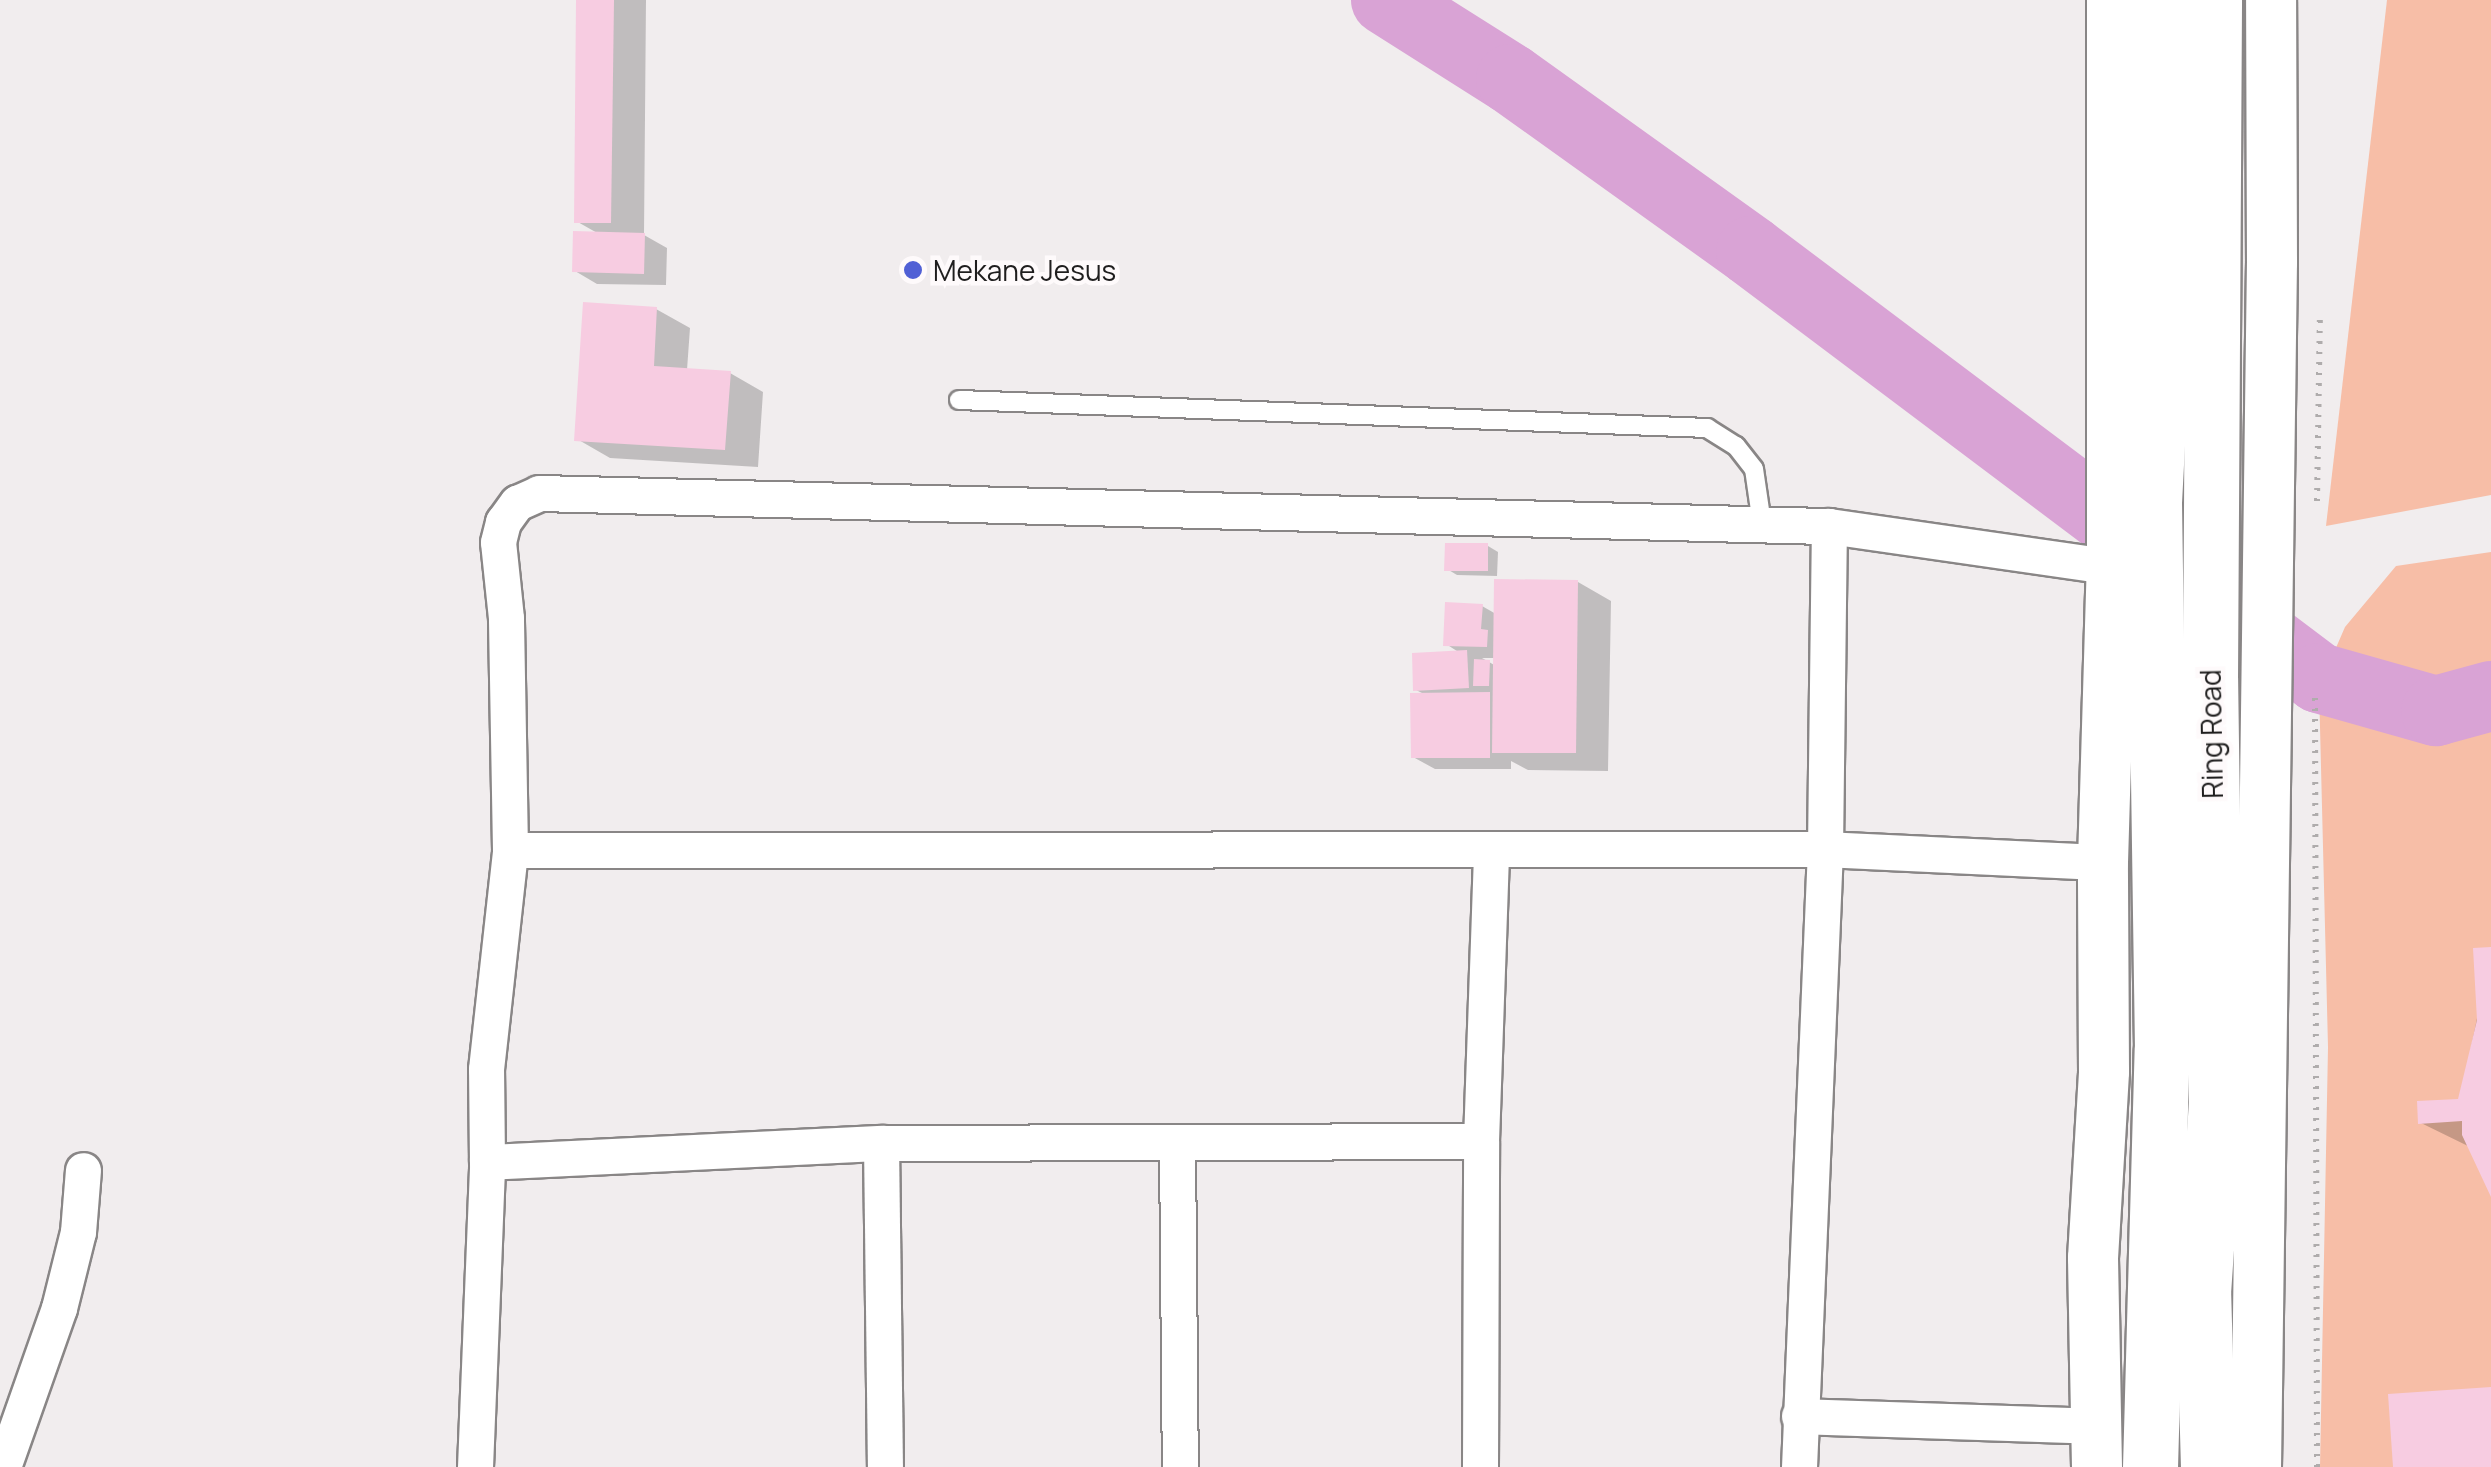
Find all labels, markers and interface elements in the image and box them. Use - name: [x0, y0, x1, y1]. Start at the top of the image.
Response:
- place label: Mekane Jesus: [933, 253, 1116, 287]
- marker: Mekane Jesus: [902, 259, 924, 281]
- street label: Ring Road: [2193, 669, 2229, 799]

